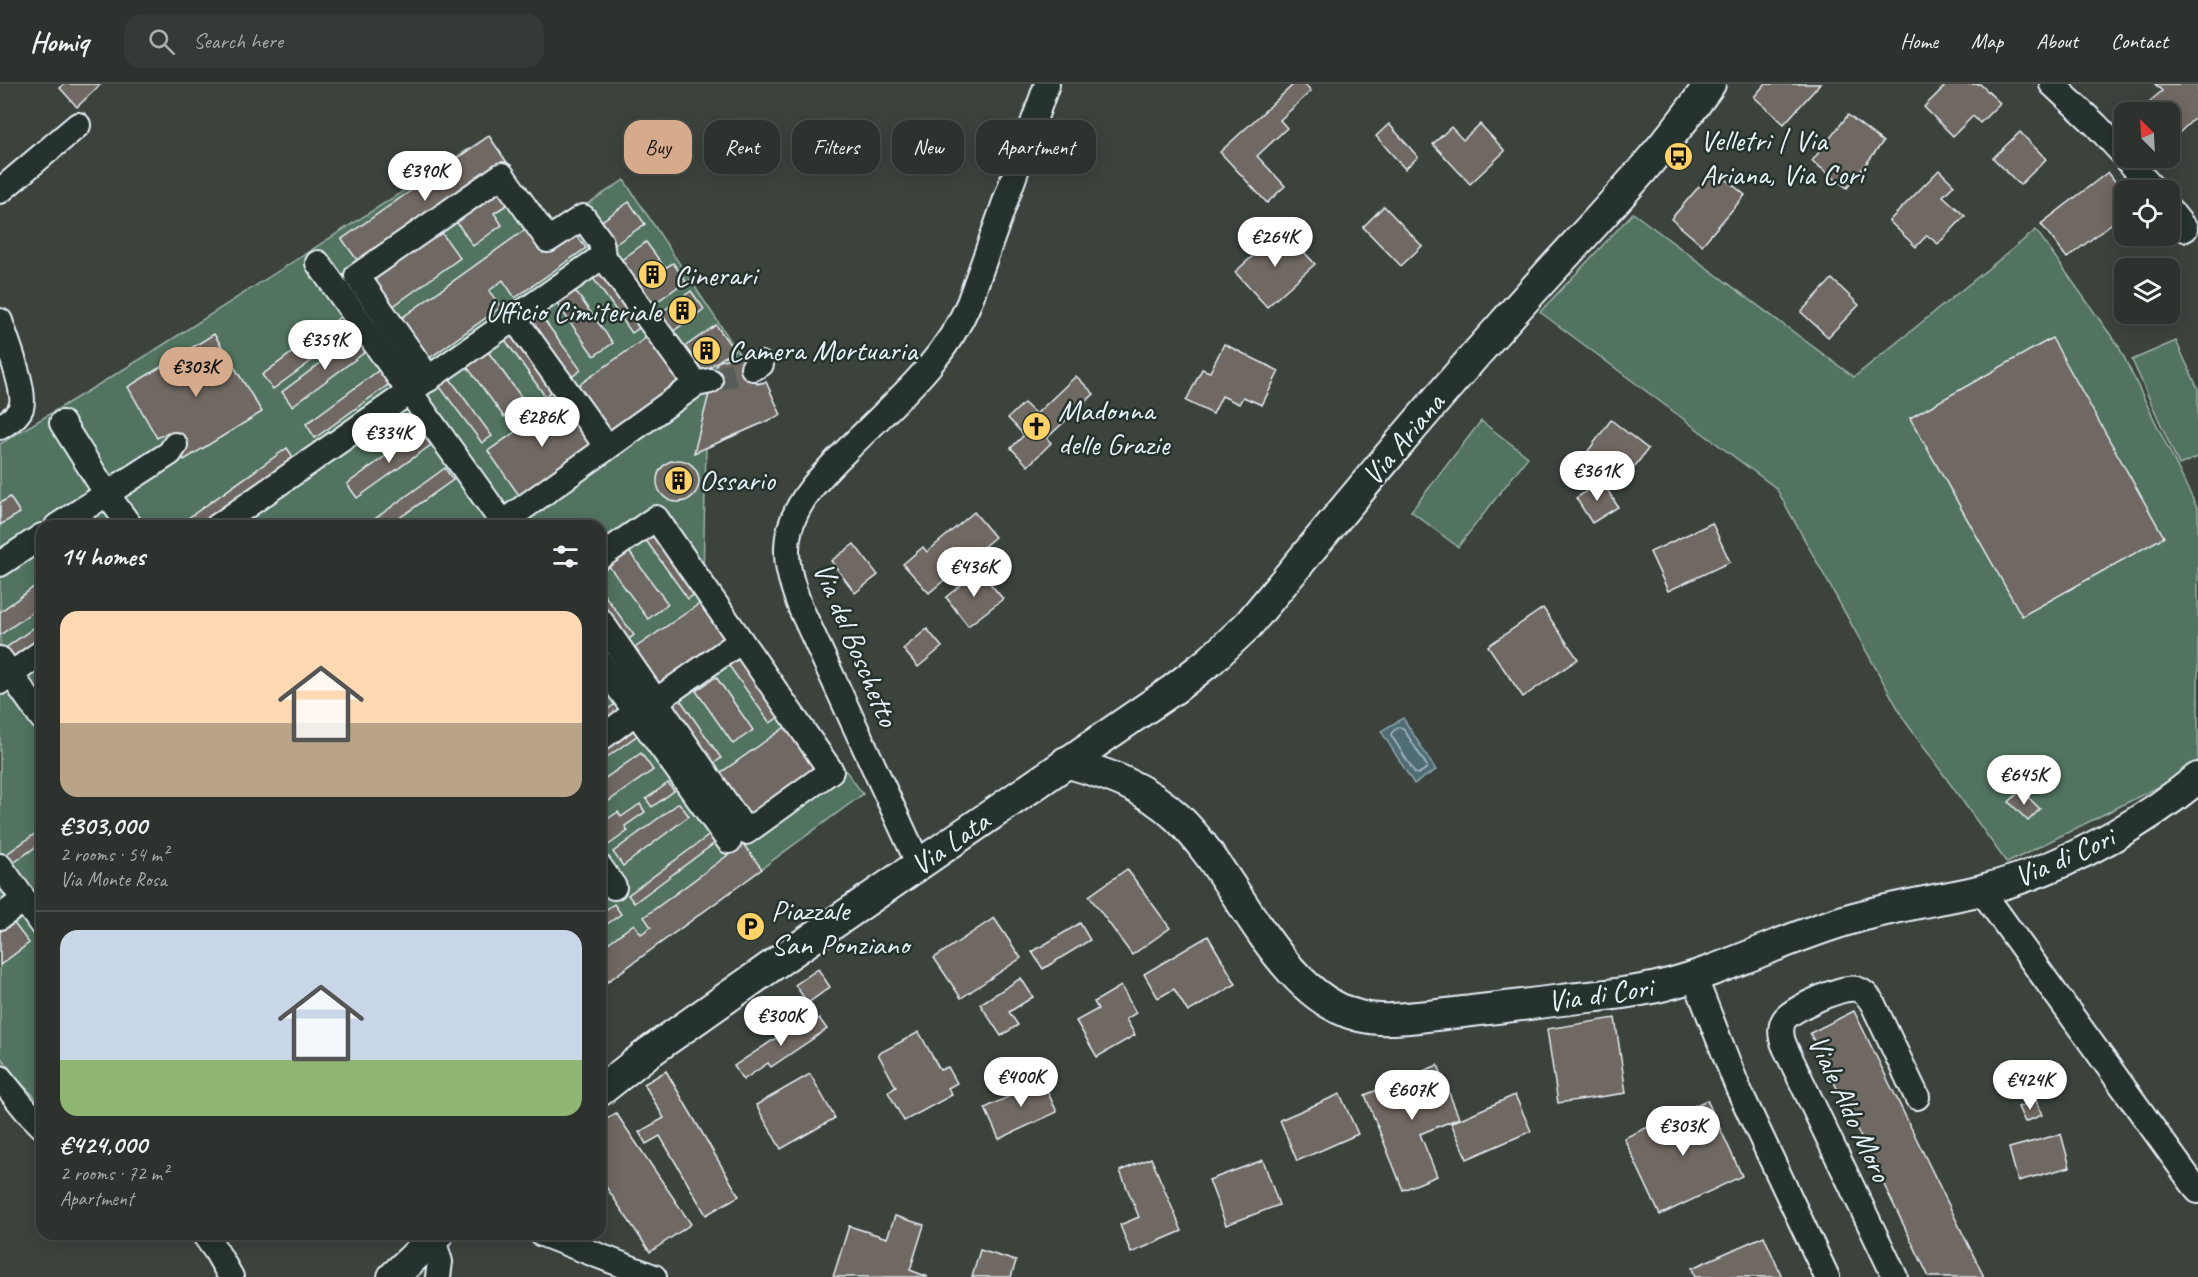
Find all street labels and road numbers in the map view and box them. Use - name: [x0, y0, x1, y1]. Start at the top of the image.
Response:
- street label: Via Ariana: [1353, 383, 1454, 493]
- street label: Via del Boschetto: [804, 556, 908, 733]
- street label: Via Lata: [903, 801, 998, 884]
- street label: Via di Cori: [2008, 817, 2123, 896]
- street label: Via di Cori: [1545, 967, 1658, 1020]
- street label: Viale Aldo Moro: [1799, 1028, 1901, 1189]

